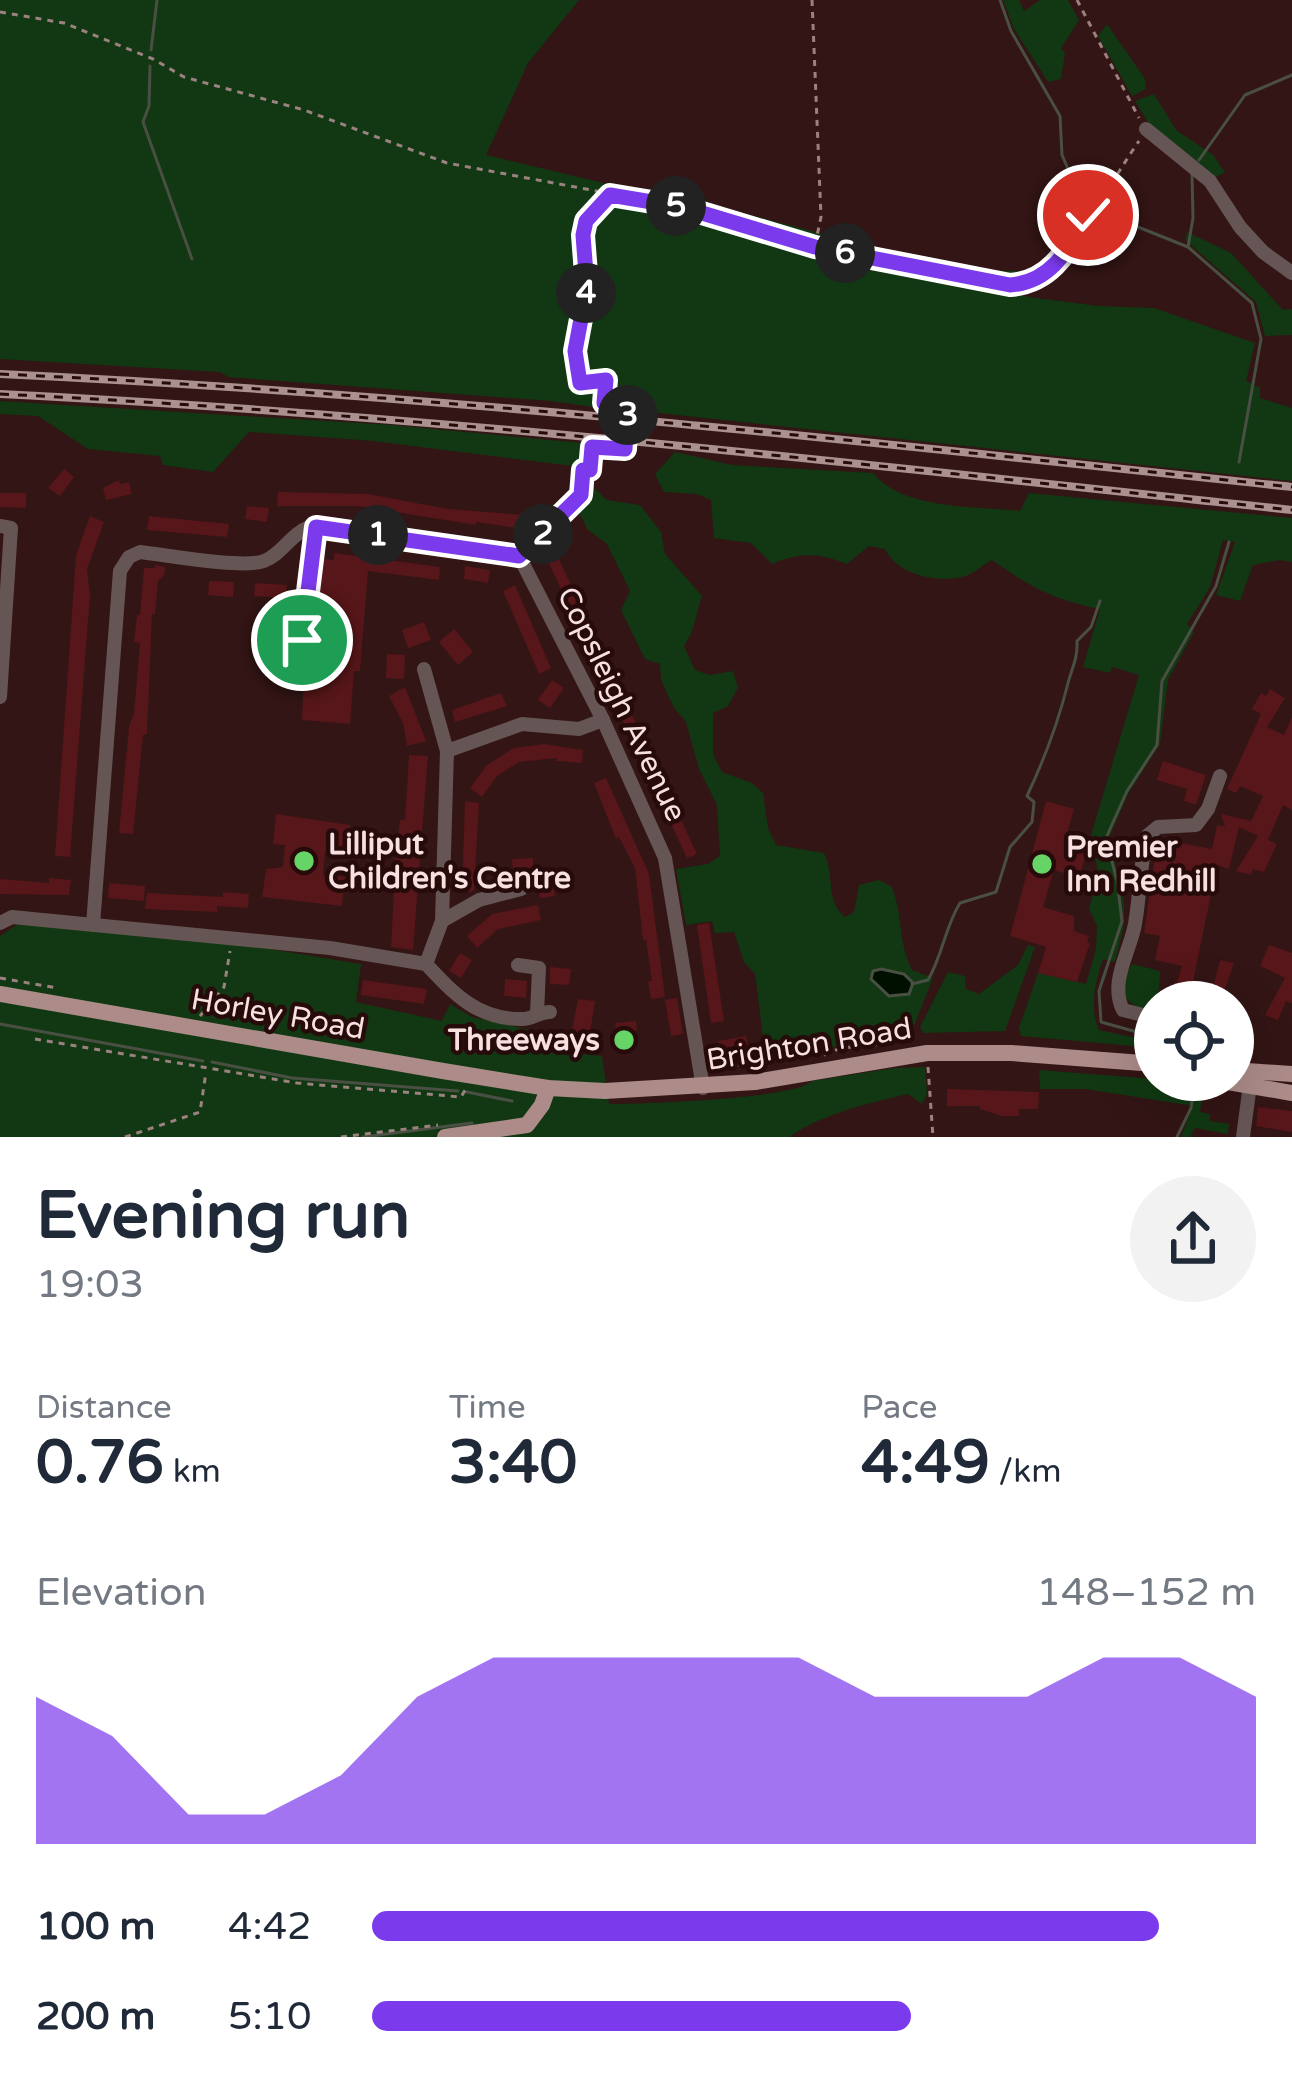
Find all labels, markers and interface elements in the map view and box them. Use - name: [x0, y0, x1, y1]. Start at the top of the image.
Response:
- pin: [1037, 164, 1139, 266]
- pin: 5: [646, 176, 706, 236]
- icon: check: [1055, 182, 1121, 248]
- text: 5: [666, 186, 686, 225]
- pin: 6: [815, 223, 875, 283]
- text: 6: [835, 233, 855, 272]
- pin: 4: [556, 263, 616, 323]
- text: 4: [576, 273, 596, 312]
- pin: 3: [598, 385, 658, 445]
- text: 3: [618, 395, 638, 434]
- pin: 2: [513, 504, 573, 564]
- pin: 1: [348, 505, 408, 565]
- text: 2: [533, 514, 553, 553]
- text: 1: [368, 515, 388, 554]
- street label: Copsleigh Avenue: [549, 581, 694, 827]
- pin: [251, 589, 353, 691]
- icon: arrive: [269, 607, 335, 673]
- place label: Lilliput Children's Centre: [328, 826, 571, 897]
- place label: Premier Inn Redhill: [1066, 829, 1217, 900]
- marker: Lilliput Children's Centre: [291, 848, 317, 874]
- marker: Premier Inn Redhill: [1029, 851, 1055, 877]
- street label: Horley Road: [188, 981, 368, 1048]
- map controls: [1134, 981, 1254, 1101]
- button: locate: [1134, 981, 1254, 1101]
- street label: Brighton Road: [704, 1010, 914, 1079]
- place label: Threeways: [447, 1022, 600, 1059]
- marker: Threeways: [611, 1027, 637, 1053]
- text: Evening run: [36, 1176, 410, 1256]
- button: share: [1130, 1176, 1256, 1302]
- text: 19:03: [36, 1261, 144, 1308]
- text: Distance: [36, 1388, 172, 1427]
- text: Time: [449, 1388, 526, 1427]
- text: Pace: [861, 1388, 937, 1427]
- text: 0.76: [36, 1427, 164, 1499]
- text: 3:40: [449, 1427, 577, 1499]
- text: 4:49: [861, 1427, 990, 1499]
- text: km: [164, 1452, 221, 1491]
- text: /km: [990, 1452, 1061, 1491]
- text: Elevation: [36, 1569, 206, 1616]
- text: 148–152 m: [1036, 1569, 1256, 1616]
- text: 100 m: [36, 1903, 155, 1950]
- text: 4:42: [228, 1903, 312, 1950]
- text: 200 m: [36, 1993, 155, 2040]
- text: 5:10: [228, 1993, 312, 2040]

